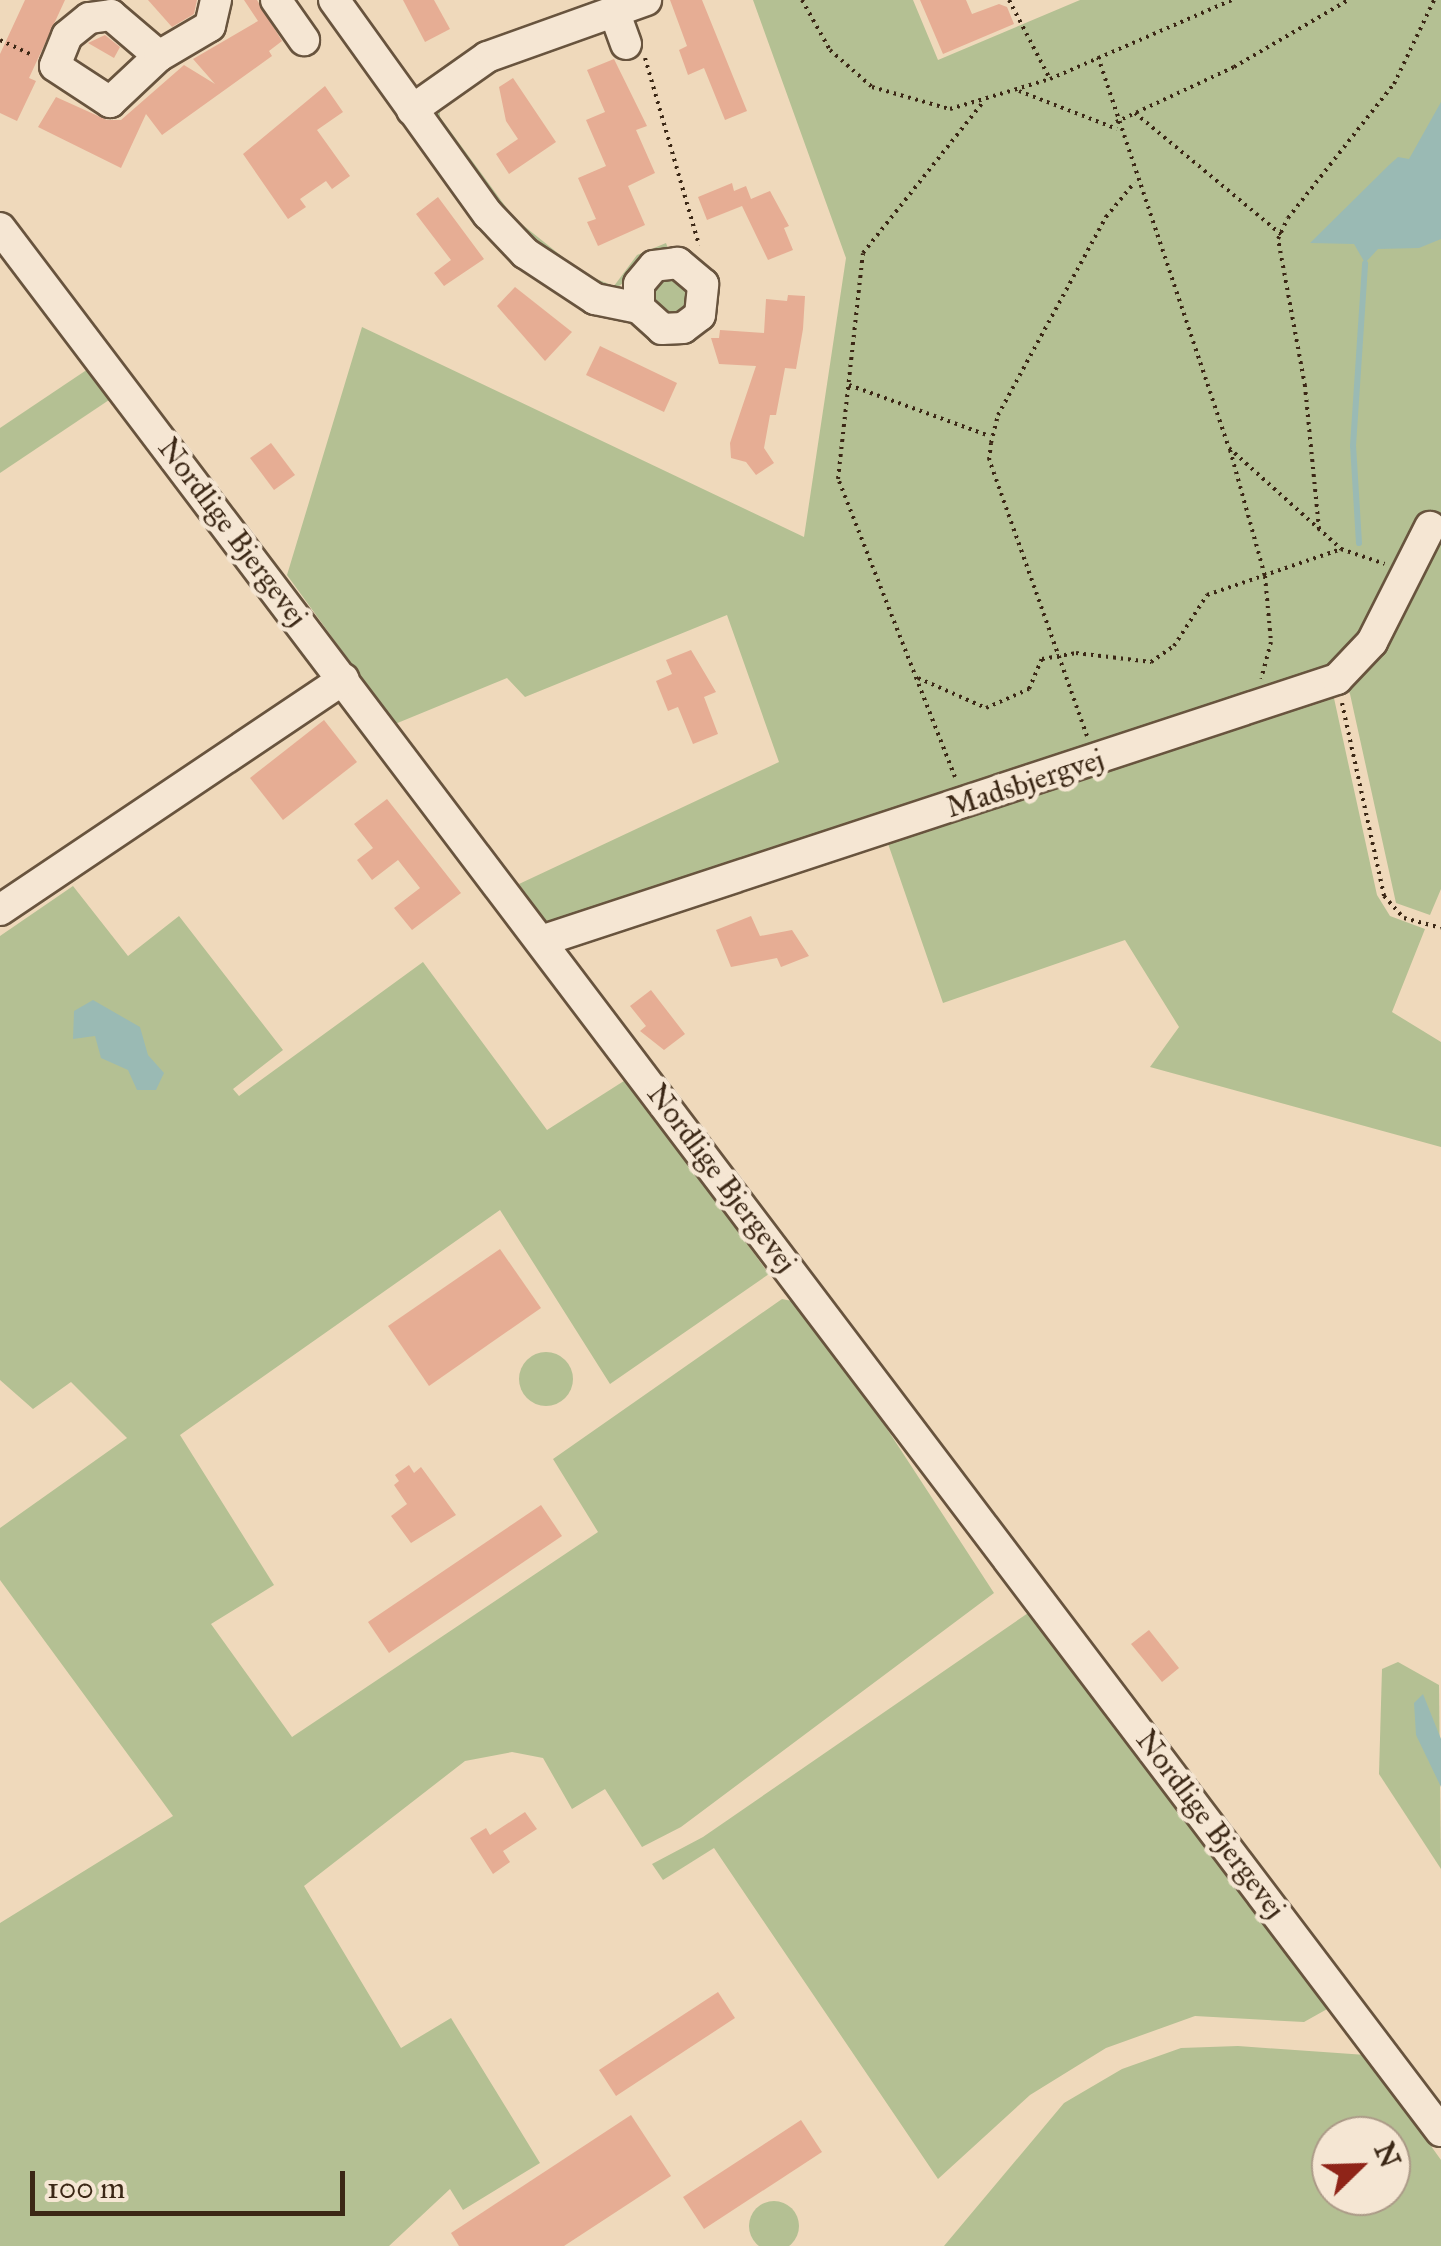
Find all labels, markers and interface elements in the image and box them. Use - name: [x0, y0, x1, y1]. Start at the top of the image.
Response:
- street label: Nordlige Bjergevej: [150, 431, 316, 633]
- street label: Madsbjergvej: [942, 741, 1108, 825]
- street label: Nordlige Bjergevej: [639, 1077, 805, 1279]
- street label: Nordlige Bjergevej: [1128, 1723, 1294, 1925]
- north arrow: [1311, 2116, 1411, 2216]
- text: N: [1366, 2137, 1408, 2173]
- scale bar: [35, 2151, 350, 2213]
- text: 100 m: [47, 2170, 125, 2206]

